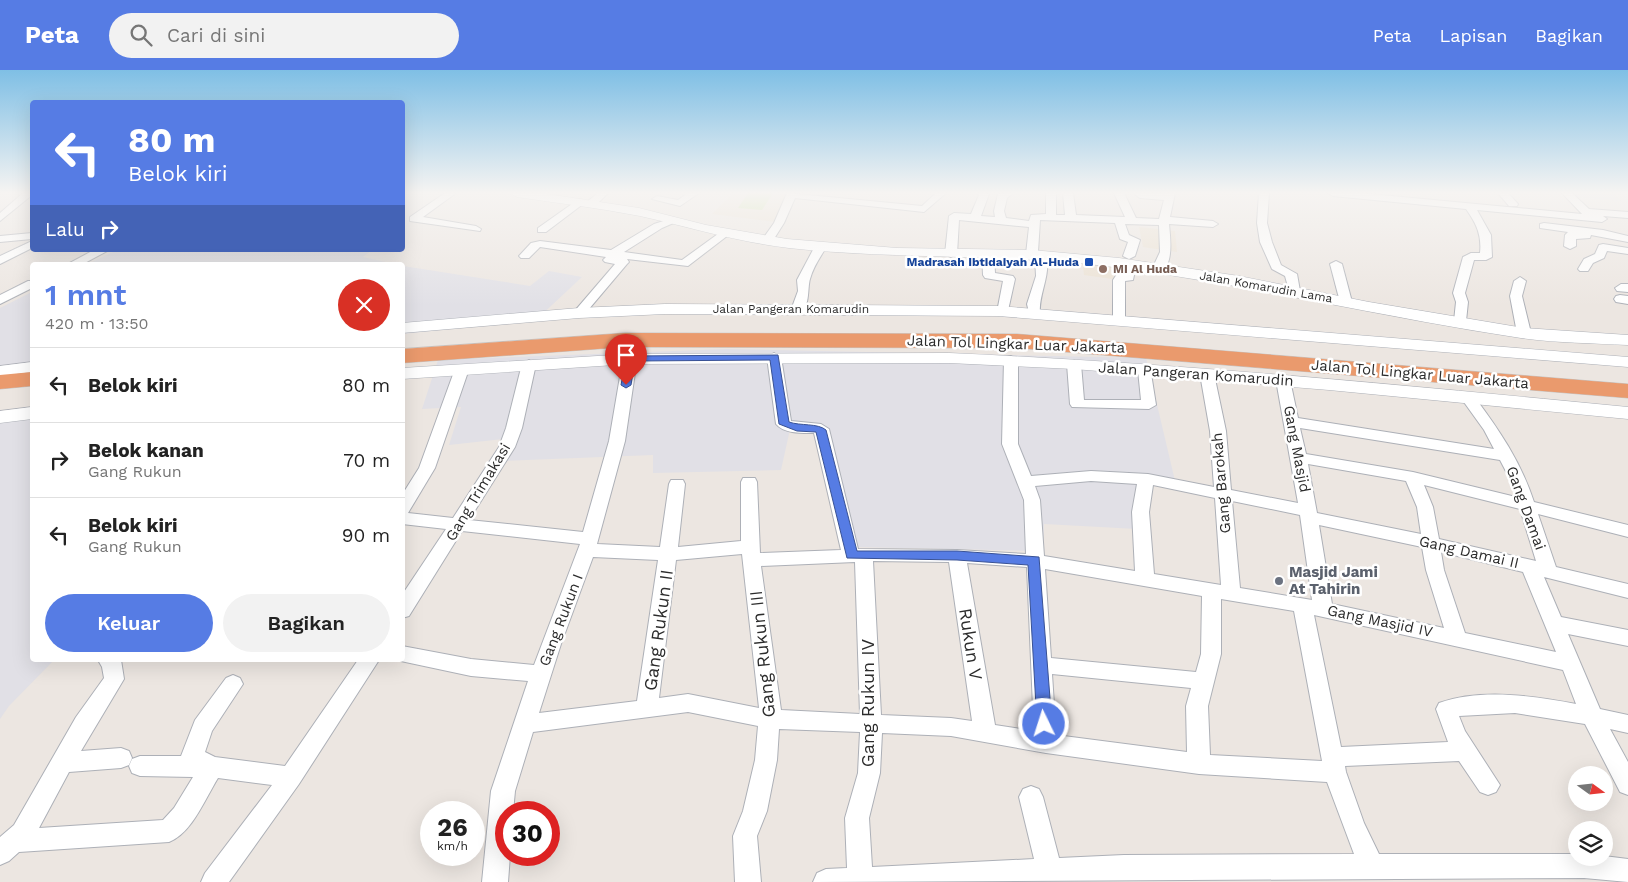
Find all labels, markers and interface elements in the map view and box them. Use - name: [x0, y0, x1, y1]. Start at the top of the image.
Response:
- search box: [109, 13, 459, 58]
- text: Peta: [25, 21, 79, 49]
- icon: search: [127, 21, 155, 49]
- text: Cari di sini: [167, 24, 265, 47]
- text: Peta: [1373, 25, 1411, 46]
- text: Lapisan: [1439, 25, 1507, 46]
- text: Bagikan: [1535, 25, 1603, 46]
- text: 80 m: [128, 119, 215, 161]
- icon: left: [45, 120, 110, 185]
- text: Belok kiri: [128, 161, 228, 186]
- icon: right: [95, 215, 123, 243]
- text: Lalu: [45, 218, 85, 241]
- place label: Madrasah Ibtidaiyah Al-Huda: [907, 255, 1079, 269]
- marker: Madrasah Ibtidaiyah Al-Huda: [1083, 256, 1095, 268]
- place label: MI Al Huda: [1113, 262, 1177, 276]
- marker: MI Al Huda: [1097, 263, 1109, 275]
- street label: Jalan Komarudin Lama: [1198, 268, 1334, 306]
- text: 1 mnt: [45, 277, 126, 312]
- button: close: [338, 279, 390, 331]
- street label: Jalan Pangeran Komarudin: [713, 302, 869, 316]
- text: 420 m · 13:50: [45, 314, 149, 333]
- street label: Jalan Tol Lingkar Luar Jakarta: [907, 331, 1126, 357]
- pin: [605, 334, 647, 385]
- icon: arrive: [612, 341, 640, 369]
- street label: Jalan Tol Lingkar Luar Jakarta: [1310, 356, 1530, 393]
- street label: Jalan Pangeran Komarudin: [1098, 358, 1294, 390]
- icon: left: [45, 371, 73, 399]
- text: Belok kiri: [88, 374, 178, 397]
- text: 80 m: [342, 374, 390, 397]
- street label: Gang Masjid: [1280, 404, 1314, 494]
- street label: Gang Barokah: [1208, 432, 1234, 534]
- text: Belok kanan: [88, 439, 204, 462]
- street label: Gang Trimakasi: [442, 440, 514, 544]
- icon: right: [45, 446, 73, 474]
- text: 70 m: [343, 449, 390, 472]
- text: Gang Rukun: [88, 462, 182, 481]
- street label: Gang Damai: [1503, 464, 1549, 552]
- text: Belok kiri: [88, 514, 178, 537]
- icon: left: [45, 521, 73, 549]
- text: 90 m: [342, 524, 390, 547]
- street label: Gang Damai II: [1417, 532, 1521, 572]
- text: Gang Rukun: [88, 537, 182, 556]
- place label: Masjid Jami At Tahirin: [1289, 563, 1378, 598]
- street label: Gang Rukun II: [639, 568, 677, 692]
- street label: Gang Rukun I: [535, 571, 587, 669]
- marker: Masjid Jami At Tahirin: [1273, 575, 1285, 587]
- street label: Gang Rukun III: [745, 589, 779, 719]
- button: Keluar: [45, 594, 213, 652]
- button: Bagikan: [223, 594, 390, 652]
- street label: Gang Masjid IV: [1326, 601, 1435, 641]
- street label: Rukun V: [955, 607, 987, 682]
- street label: Gang Rukun IV: [857, 638, 878, 767]
- position arrow: [1017, 697, 1069, 749]
- north arrow: [1568, 766, 1612, 811]
- map controls: [1568, 766, 1613, 866]
- speed limit sign: 30: [495, 801, 560, 866]
- text: 26: [437, 813, 468, 842]
- button: layers: [1568, 821, 1613, 866]
- text: km/h: [437, 839, 468, 853]

